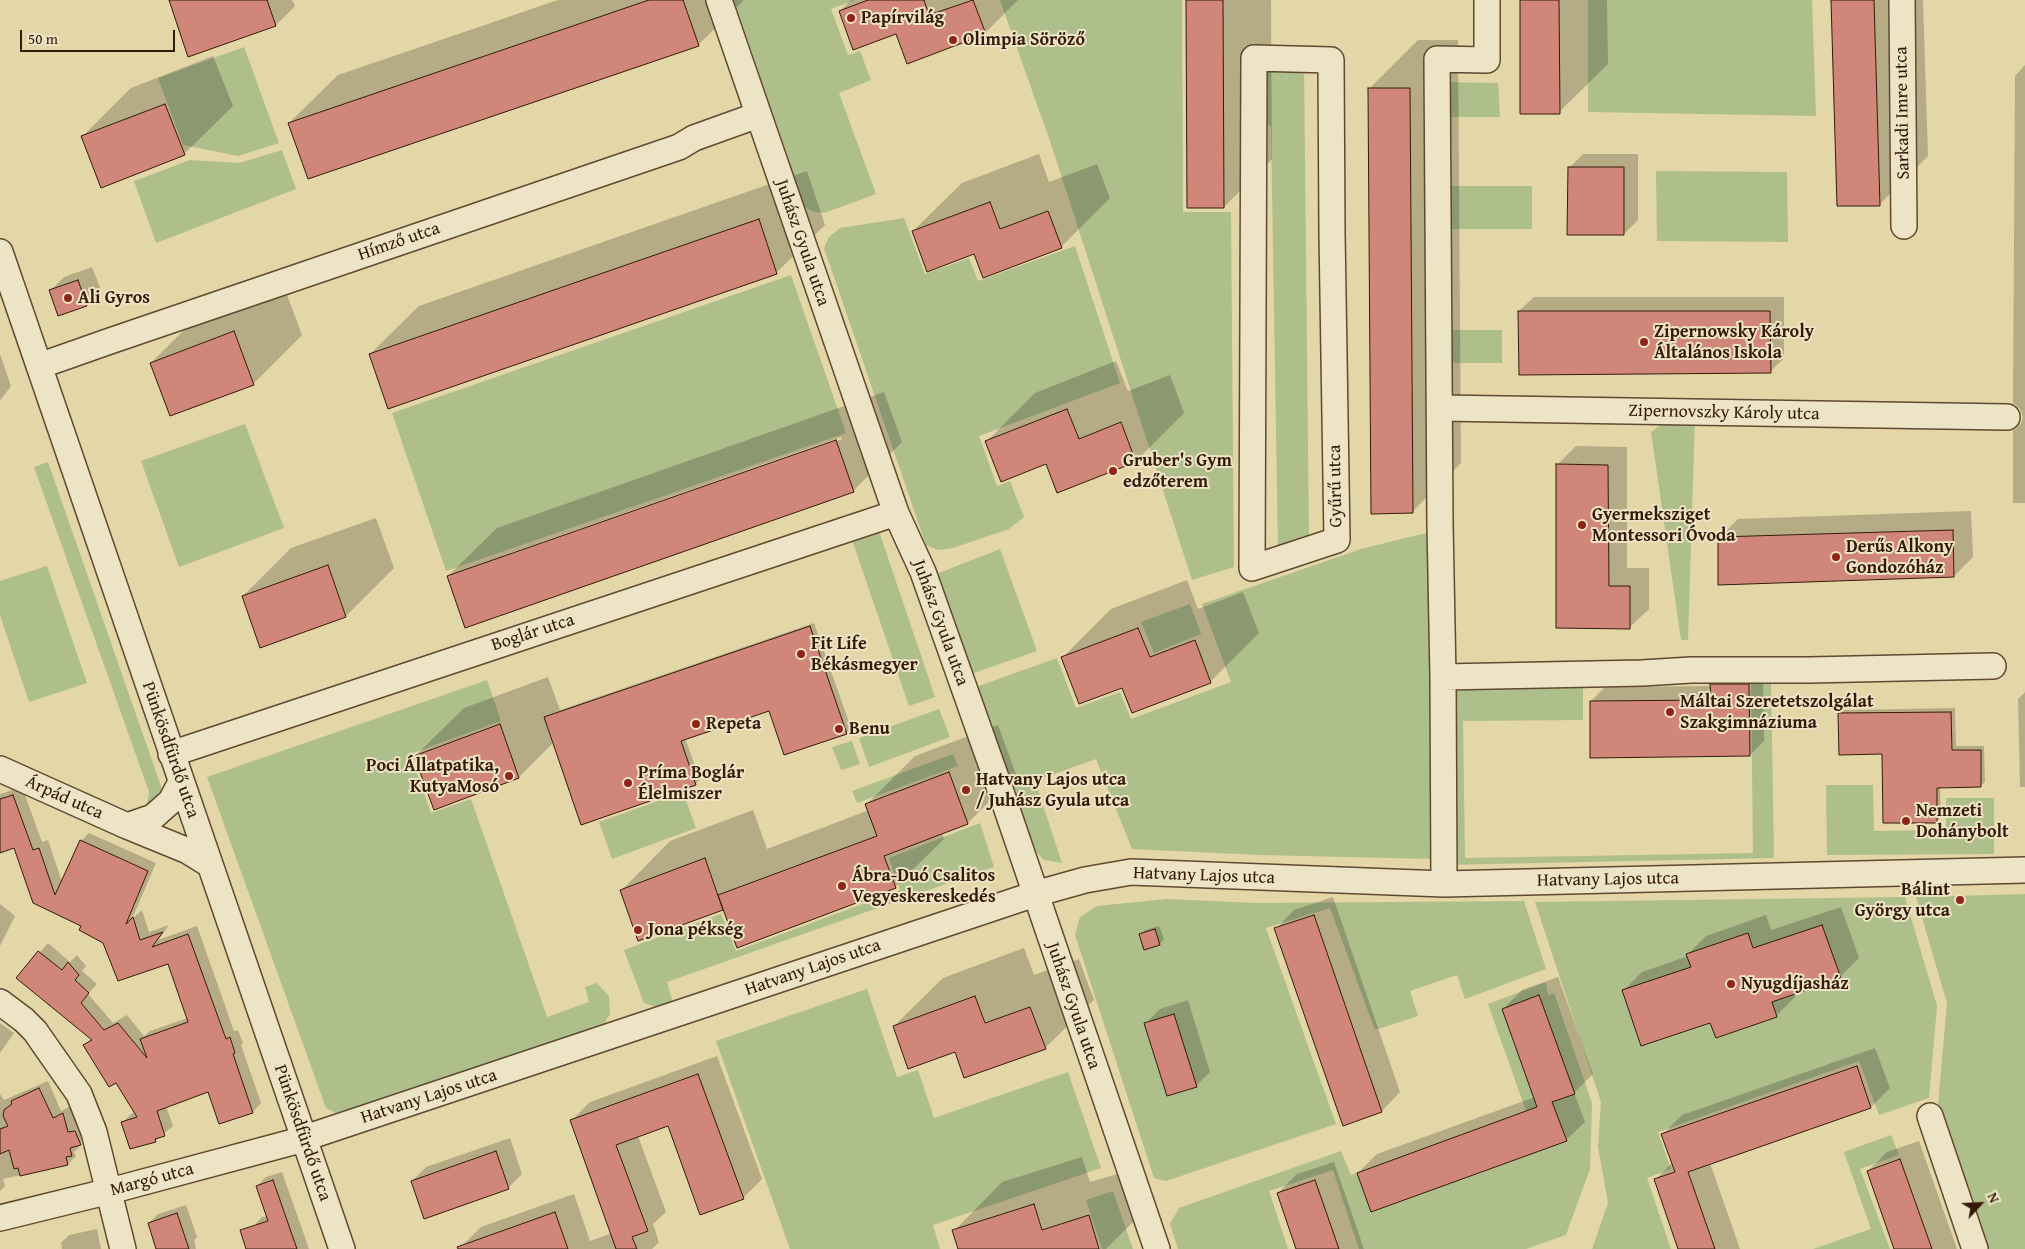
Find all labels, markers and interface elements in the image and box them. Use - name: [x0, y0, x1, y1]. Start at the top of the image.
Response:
- place label: Papírvilág: [861, 7, 944, 29]
- marker: Papírvilág: [845, 12, 857, 24]
- scale bar: [22, 20, 178, 52]
- text: 50 m: [28, 28, 58, 49]
- place label: Olimpia Söröző: [963, 29, 1085, 51]
- marker: Olimpia Söröző: [947, 34, 959, 46]
- street label: Sarkadi Imre utca: [1891, 46, 1915, 180]
- street label: Juhász Gyula utca: [770, 177, 834, 309]
- street label: Hímző utca: [355, 218, 443, 266]
- place label: Ali Gyros: [78, 287, 150, 309]
- marker: Ali Gyros: [62, 292, 74, 304]
- place label: Zipernowsky Károly Általános Iskola: [1654, 321, 1814, 364]
- marker: Zipernowsky Károly Általános Iskola: [1638, 336, 1650, 348]
- street label: Zipernovszky Károly utca: [1628, 401, 1820, 425]
- street label: Gyűrű utca: [1324, 444, 1348, 528]
- place label: Gruber's Gym edzőterem: [1123, 450, 1232, 492]
- marker: Gruber's Gym edzőterem: [1107, 465, 1119, 477]
- place label: Gyermeksziget Montessori Óvoda: [1592, 504, 1736, 546]
- marker: Gyermeksziget Montessori Óvoda: [1576, 519, 1588, 531]
- place label: Derűs Alkony Gondozóház: [1846, 536, 1953, 578]
- marker: Derűs Alkony Gondozóház: [1830, 551, 1842, 563]
- street label: Juhász Gyula utca: [907, 557, 973, 689]
- street label: Boglár utca: [489, 609, 577, 657]
- place label: Fit Life Békásmegyer: [811, 633, 918, 676]
- marker: Fit Life Békásmegyer: [795, 648, 807, 660]
- street label: Pünkösdfürdő utca: [137, 679, 203, 821]
- place label: Máltai Szeretetszolgálat Szakgimnáziuma: [1680, 691, 1874, 734]
- marker: Máltai Szeretetszolgálat Szakgimnáziuma: [1664, 706, 1676, 718]
- place label: Repeta: [706, 713, 761, 735]
- marker: Repeta: [690, 718, 702, 730]
- place label: Benu: [849, 718, 890, 740]
- marker: Benu: [833, 723, 845, 735]
- place label: Poci Állatpatika, KutyaMosó: [366, 755, 499, 798]
- place label: Príma Boglár Élelmiszer: [638, 762, 744, 804]
- place label: Hatvany Lajos utca / Juhász Gyula utca: [976, 769, 1129, 812]
- marker: Poci Állatpatika, KutyaMosó: [503, 770, 515, 782]
- street label: Árpád utca: [22, 771, 106, 825]
- marker: Príma Boglár Élelmiszer: [622, 777, 634, 789]
- marker: Hatvany Lajos utca / Juhász Gyula utca: [960, 784, 972, 796]
- place label: Nemzeti Dohánybolt: [1916, 800, 2009, 842]
- marker: Nemzeti Dohánybolt: [1900, 815, 1912, 827]
- street label: Hatvany Lajos utca: [1133, 863, 1275, 889]
- place label: Ábra-Duó Csalitos Vegyeskereskedés: [852, 865, 996, 908]
- street label: Hatvany Lajos utca: [1537, 868, 1679, 892]
- place label: Bálint György utca: [1855, 879, 1950, 922]
- marker: Ábra-Duó Csalitos Vegyeskereskedés: [836, 880, 848, 892]
- marker: Bálint György utca: [1954, 894, 1966, 906]
- place label: Jona pékség: [648, 919, 743, 941]
- marker: Jona pékség: [632, 924, 644, 936]
- street label: Hatvany Lajos utca: [742, 935, 884, 1001]
- street label: Juhász Gyula utca: [1041, 940, 1105, 1072]
- place label: Nyugdíjasház: [1741, 973, 1849, 995]
- marker: Nyugdíjasház: [1725, 978, 1737, 990]
- street label: Pünkösdfürdő utca: [269, 1062, 335, 1204]
- street label: Hatvany Lajos utca: [358, 1065, 500, 1129]
- street label: Margó utca: [108, 1159, 196, 1201]
- north arrow: [1955, 1179, 2005, 1229]
- text: N: [1983, 1189, 2005, 1206]

